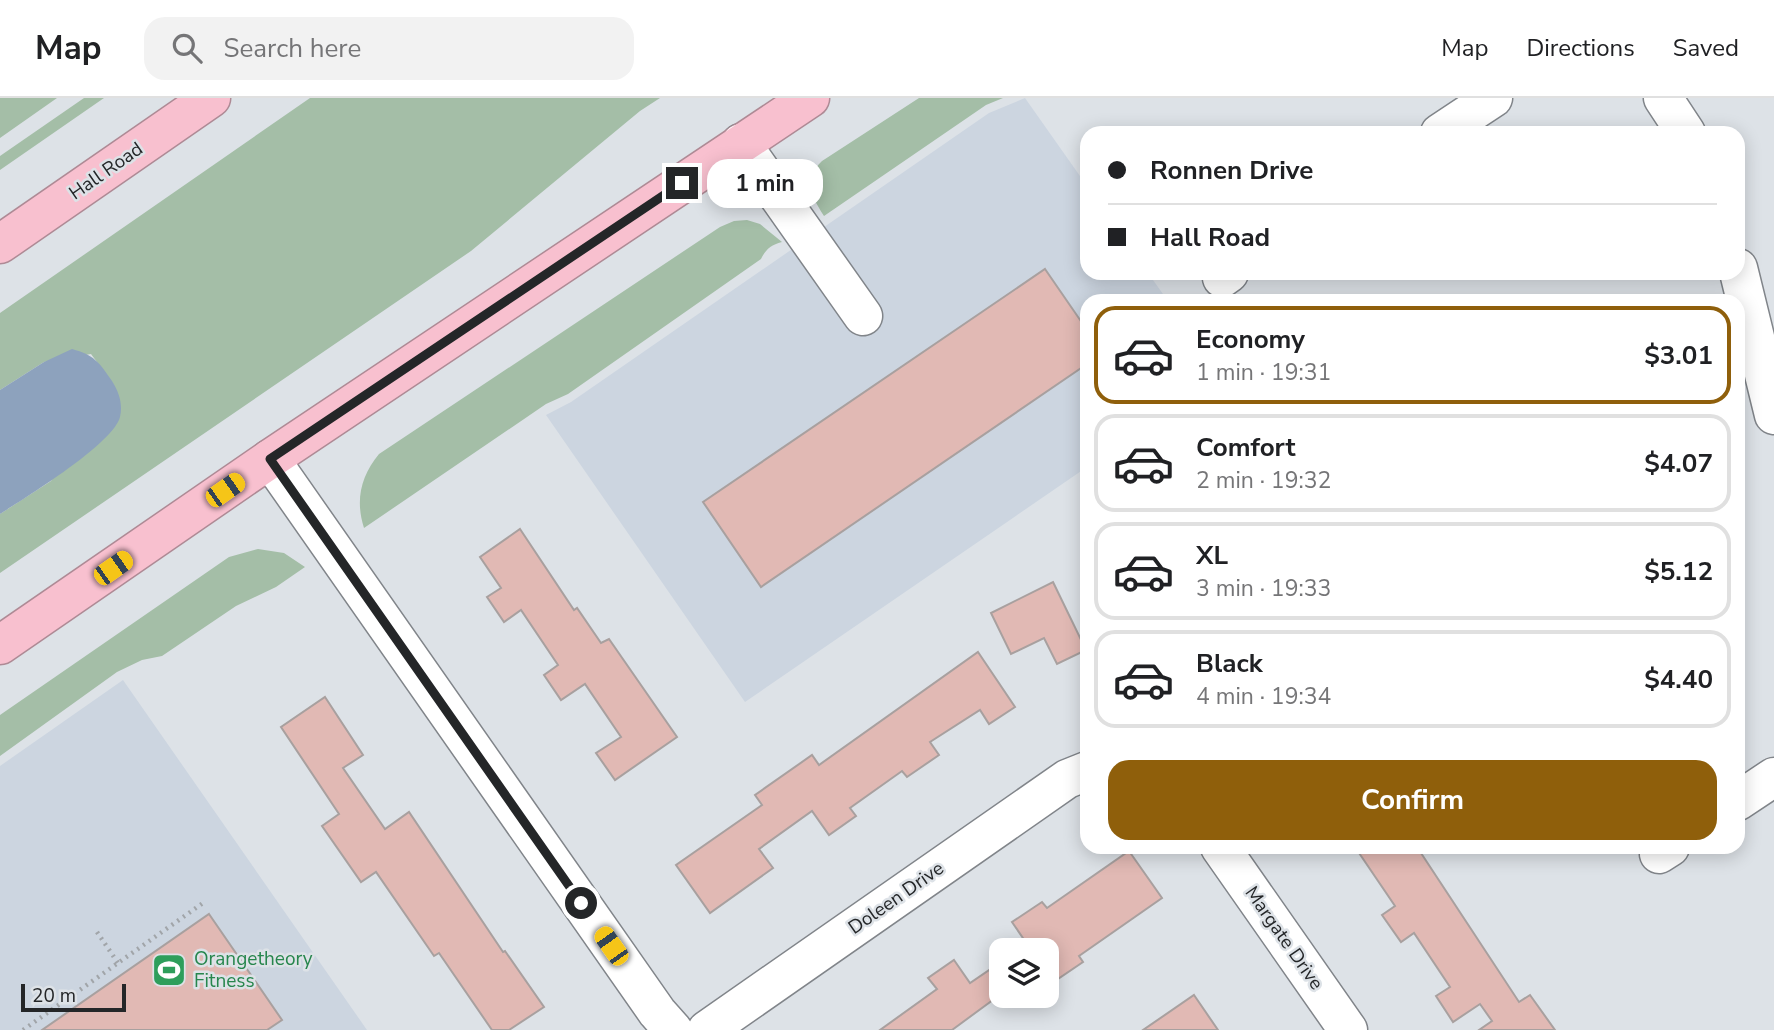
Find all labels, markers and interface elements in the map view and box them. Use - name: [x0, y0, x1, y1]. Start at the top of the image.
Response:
- search box: [144, 17, 634, 80]
- text: Map: [35, 26, 102, 71]
- icon: search: [168, 29, 206, 67]
- text: Search here: [224, 31, 361, 66]
- text: Map: [1441, 32, 1488, 64]
- text: Directions: [1526, 32, 1635, 64]
- text: Saved: [1673, 32, 1739, 64]
- street label: Hall Road: [64, 136, 148, 206]
- text: Ronnen Drive: [1150, 153, 1313, 188]
- callout: 1 min: [706, 158, 822, 208]
- route end: [666, 167, 698, 199]
- text: 1 min: [735, 168, 795, 199]
- text: Hall Road: [1150, 220, 1270, 255]
- text: Economy: [1196, 322, 1305, 357]
- icon: car: [1112, 324, 1175, 387]
- text: $3.01: [1644, 338, 1713, 373]
- text: 1 min · 19:31: [1196, 357, 1331, 388]
- text: Comfort: [1196, 430, 1296, 465]
- icon: car: [1112, 432, 1175, 495]
- text: $4.07: [1644, 446, 1713, 481]
- text: 2 min · 19:32: [1196, 465, 1331, 496]
- car: [202, 469, 249, 511]
- text: XL: [1196, 538, 1228, 573]
- icon: car: [1112, 540, 1175, 603]
- car: [90, 547, 137, 589]
- text: $5.12: [1644, 554, 1713, 589]
- text: 3 min · 19:33: [1196, 573, 1331, 604]
- text: Black: [1196, 646, 1263, 681]
- icon: car: [1112, 648, 1175, 711]
- text: $4.40: [1644, 662, 1713, 697]
- text: 4 min · 19:34: [1196, 681, 1331, 712]
- button: Confirm: [1108, 760, 1717, 840]
- street label: Doleen Drive: [843, 855, 949, 941]
- street label: Margate Drive: [1239, 881, 1329, 995]
- route start: [565, 887, 597, 919]
- car: [591, 923, 632, 969]
- map controls: [989, 938, 1059, 1008]
- button: layers: [989, 938, 1059, 1008]
- place label: Orangetheory Fitness: [194, 946, 313, 994]
- sports icon: Orangetheory Fitness: [150, 951, 188, 989]
- scale bar: [21, 981, 126, 1013]
- text: 20 m: [32, 983, 76, 1009]

